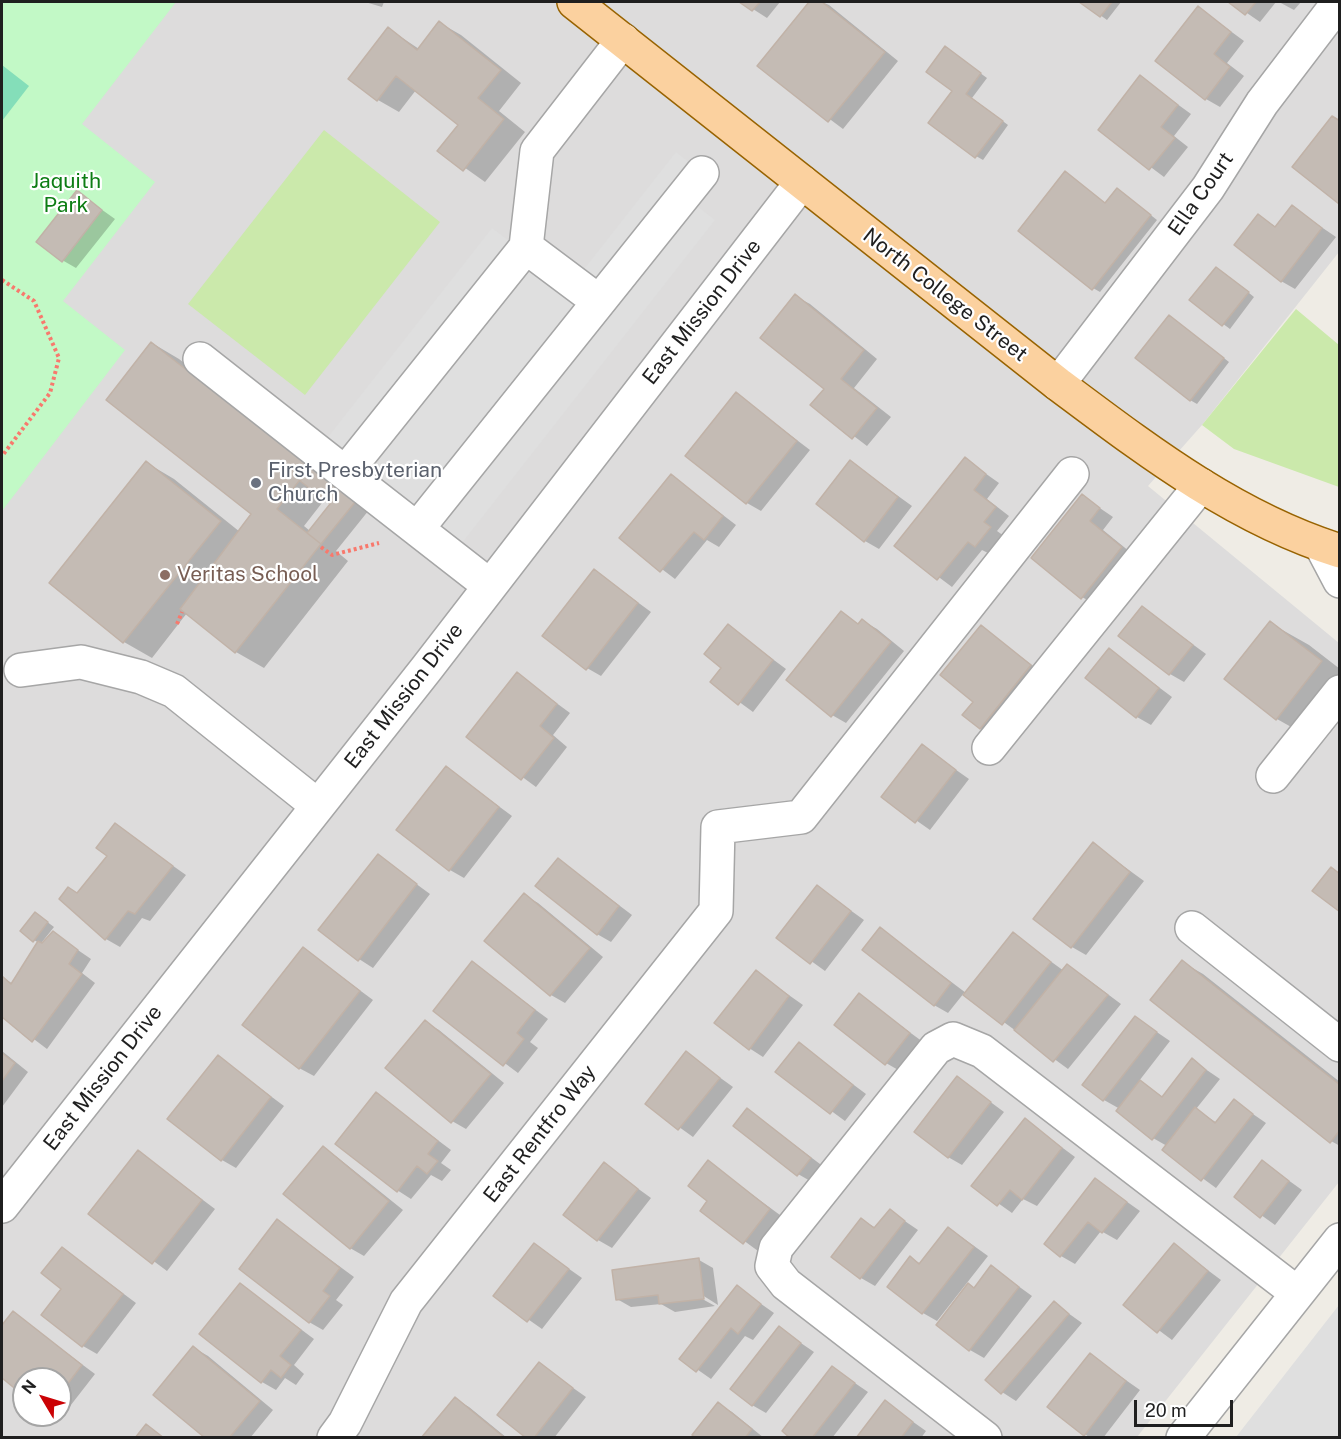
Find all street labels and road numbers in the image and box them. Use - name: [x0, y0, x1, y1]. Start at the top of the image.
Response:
- street label: Ella Court: [1163, 147, 1239, 241]
- street label: North College Street: [858, 223, 1032, 367]
- street label: East Mission Drive: [637, 234, 767, 390]
- street label: East Mission Drive: [339, 618, 469, 774]
- street label: East Mission Drive: [38, 1000, 168, 1156]
- street label: East Rentfro Way: [478, 1060, 602, 1208]

